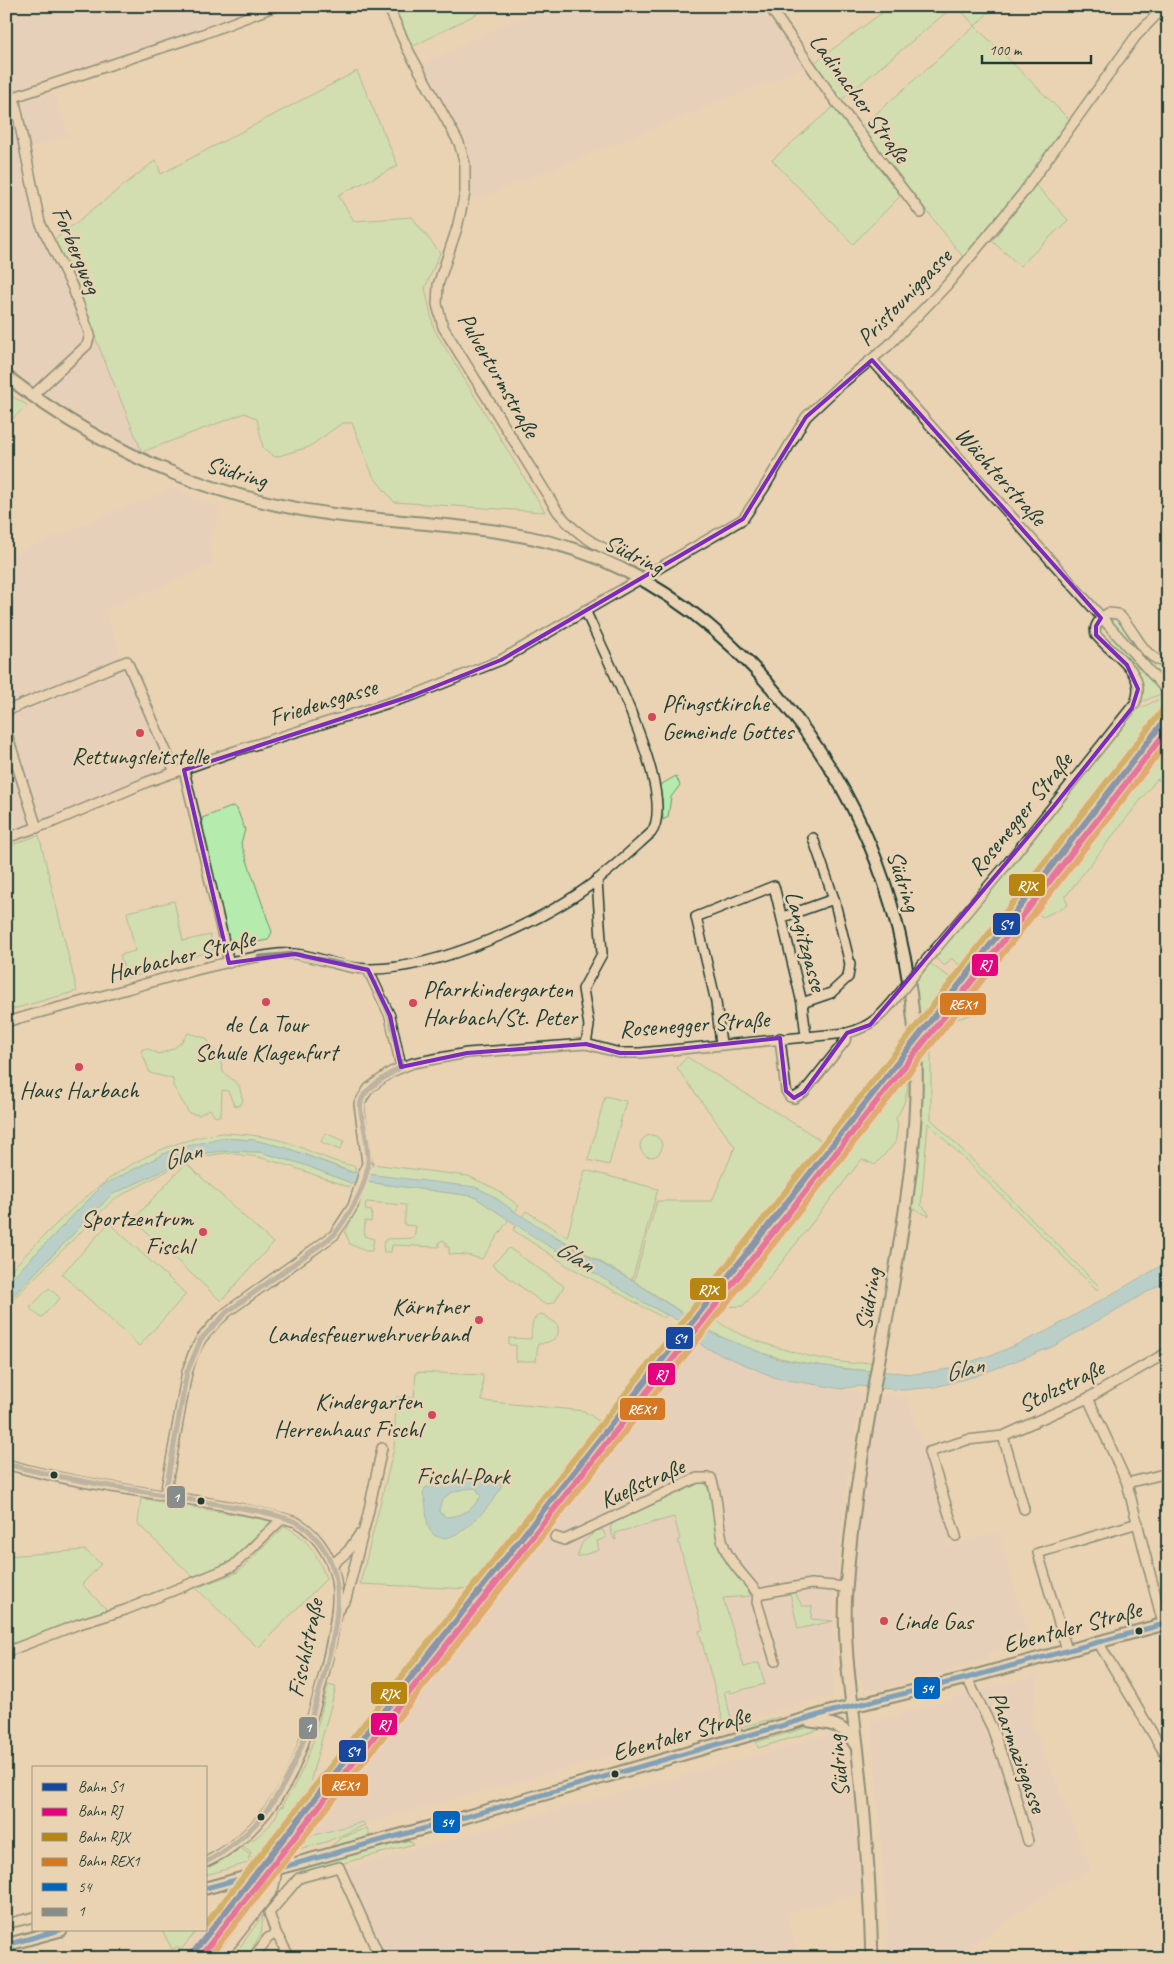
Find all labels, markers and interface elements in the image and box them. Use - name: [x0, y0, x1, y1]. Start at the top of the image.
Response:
- street label: Ladinacher Straße: [803, 27, 918, 170]
- scale bar: [982, 32, 1090, 64]
- text: 100 m: [989, 41, 1023, 60]
- street label: Forbergweg: [45, 202, 109, 299]
- street label: Pristouniggasse: [850, 240, 959, 352]
- street label: Pulverturmstraße: [451, 307, 548, 445]
- street label: Wächterstraße: [949, 420, 1055, 533]
- street label: Südring: [203, 449, 273, 495]
- street label: Südring: [599, 527, 670, 582]
- street label: Friedensgasse: [265, 671, 383, 733]
- place label: Pfingstkirche Gemeinde Gottes: [662, 688, 795, 746]
- marker: Pfingstkirche Gemeinde Gottes: [646, 711, 658, 723]
- marker: Rettungsleitstelle: [134, 727, 146, 739]
- place label: Rettungsleitstelle: [72, 741, 211, 771]
- street label: Rosenegger Straße: [961, 744, 1080, 882]
- street label: Südring: [880, 847, 928, 917]
- line badge: RJX: [1008, 873, 1046, 897]
- text: RJX: [1017, 877, 1039, 894]
- street label: Langitzgasse: [778, 888, 834, 997]
- line badge: S1: [992, 912, 1021, 936]
- text: S1: [999, 916, 1014, 933]
- street label: Harbacher Straße: [104, 923, 260, 989]
- line badge: RJ: [971, 953, 999, 977]
- text: RJ: [979, 956, 994, 973]
- place label: Pfarrkindergarten Harbach/St. Peter: [423, 974, 580, 1032]
- line badge: REX1: [939, 992, 987, 1016]
- marker: de La Tour Schule Klagenfurt: [260, 996, 272, 1008]
- text: REX1: [949, 996, 979, 1013]
- marker: Pfarrkindergarten Harbach/St. Peter: [407, 997, 419, 1009]
- street label: Rosenegger Straße: [618, 1004, 772, 1044]
- place label: de La Tour Schule Klagenfurt: [195, 1009, 340, 1067]
- marker: Haus Harbach: [73, 1061, 85, 1073]
- place label: Haus Harbach: [19, 1075, 140, 1105]
- water label: Glan: [158, 1134, 207, 1177]
- place label: Sportzentrum Fischl: [81, 1203, 197, 1261]
- marker: Sportzentrum Fischl: [197, 1226, 209, 1238]
- water label: Glan: [550, 1232, 601, 1281]
- street label: Südring: [848, 1264, 888, 1332]
- line badge: RJX: [689, 1277, 727, 1301]
- text: RJX: [698, 1281, 720, 1298]
- place label: Kärntner Landesfeuerwehrverband: [267, 1291, 473, 1349]
- marker: Kärntner Landesfeuerwehrverband: [473, 1314, 485, 1326]
- line badge: S1: [665, 1326, 694, 1350]
- text: S1: [673, 1330, 688, 1347]
- water label: Glan: [941, 1348, 988, 1389]
- street label: Stolzstraße: [1013, 1351, 1111, 1420]
- line badge: RJ: [647, 1362, 676, 1386]
- text: RJ: [655, 1366, 670, 1383]
- place label: Kindergarten Herrenhaus Fischl: [274, 1386, 426, 1444]
- line badge: REX1: [619, 1397, 666, 1421]
- text: REX1: [628, 1401, 658, 1418]
- marker: Kindergarten Herrenhaus Fischl: [426, 1409, 438, 1421]
- street label: Kueßstraße: [595, 1450, 691, 1515]
- park label: Fischl-Park: [416, 1461, 512, 1491]
- unlabelled marker: [49, 1470, 59, 1480]
- line badge: 1: [166, 1485, 186, 1509]
- text: 1: [173, 1489, 181, 1506]
- unlabelled marker: [196, 1496, 206, 1506]
- street label: Fischlstraße: [280, 1594, 330, 1700]
- street label: Ebentaler Straße: [1000, 1594, 1146, 1660]
- place label: Linde Gas: [894, 1606, 975, 1636]
- marker: Linde Gas: [878, 1615, 890, 1627]
- unlabelled marker: [1134, 1626, 1144, 1636]
- line badge: 54: [913, 1676, 941, 1700]
- text: 54: [921, 1680, 935, 1697]
- line badge: RJX: [370, 1681, 408, 1705]
- text: RJX: [379, 1685, 401, 1702]
- street label: Pharmaziegasse: [982, 1687, 1055, 1819]
- street label: Ebentaler Straße: [609, 1699, 755, 1768]
- line badge: RJ: [370, 1712, 398, 1736]
- line badge: 1: [298, 1716, 318, 1740]
- text: RJ: [378, 1716, 393, 1733]
- text: 1: [305, 1719, 313, 1736]
- street label: Südring: [820, 1732, 856, 1799]
- line badge: S1: [338, 1739, 367, 1763]
- text: S1: [346, 1743, 361, 1760]
- legend: [32, 1766, 208, 1932]
- unlabelled marker: [610, 1769, 620, 1779]
- line badge: REX1: [321, 1773, 369, 1797]
- text: REX1: [331, 1777, 361, 1794]
- text: Bahn S1: [78, 1778, 125, 1797]
- text: Bahn RJ: [78, 1802, 124, 1821]
- line badge: 54: [432, 1810, 461, 1834]
- unlabelled marker: [256, 1812, 266, 1822]
- text: 54: [441, 1814, 455, 1831]
- text: Bahn RJX: [78, 1828, 132, 1847]
- text: Bahn REX1: [78, 1852, 141, 1871]
- text: 54: [78, 1878, 93, 1897]
- text: 1: [78, 1902, 86, 1921]

